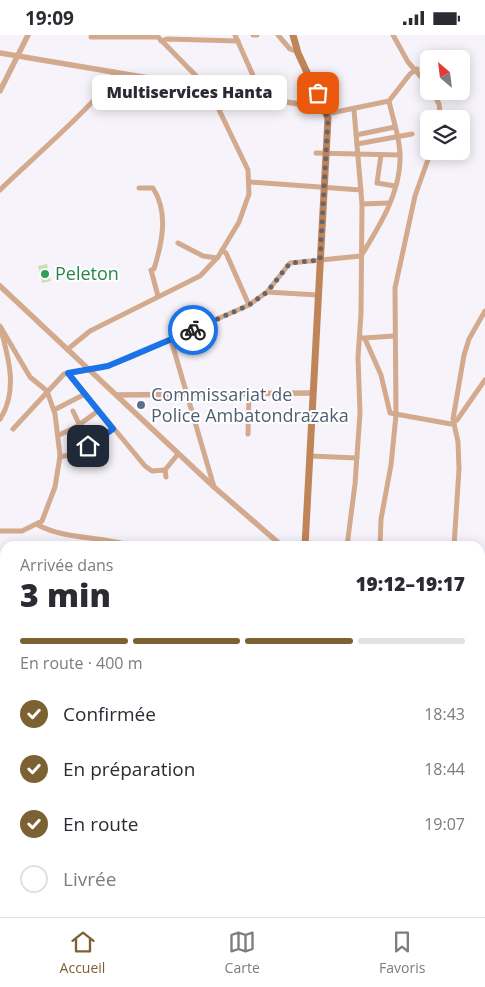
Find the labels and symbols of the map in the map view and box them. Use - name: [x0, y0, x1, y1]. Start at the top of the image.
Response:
- north arrow: [420, 50, 470, 100]
- pin: [297, 72, 339, 114]
- callout: Multiservices Hanta: [93, 75, 288, 111]
- place label: Peleton: [55, 261, 119, 285]
- marker: Peleton: [39, 268, 51, 280]
- courier: [168, 305, 218, 355]
- place label: Commissariat de Police Ambatondrazaka: [151, 382, 349, 427]
- marker: Commissariat de Police Ambatondrazaka: [135, 399, 147, 411]
- pin: [67, 425, 109, 467]

